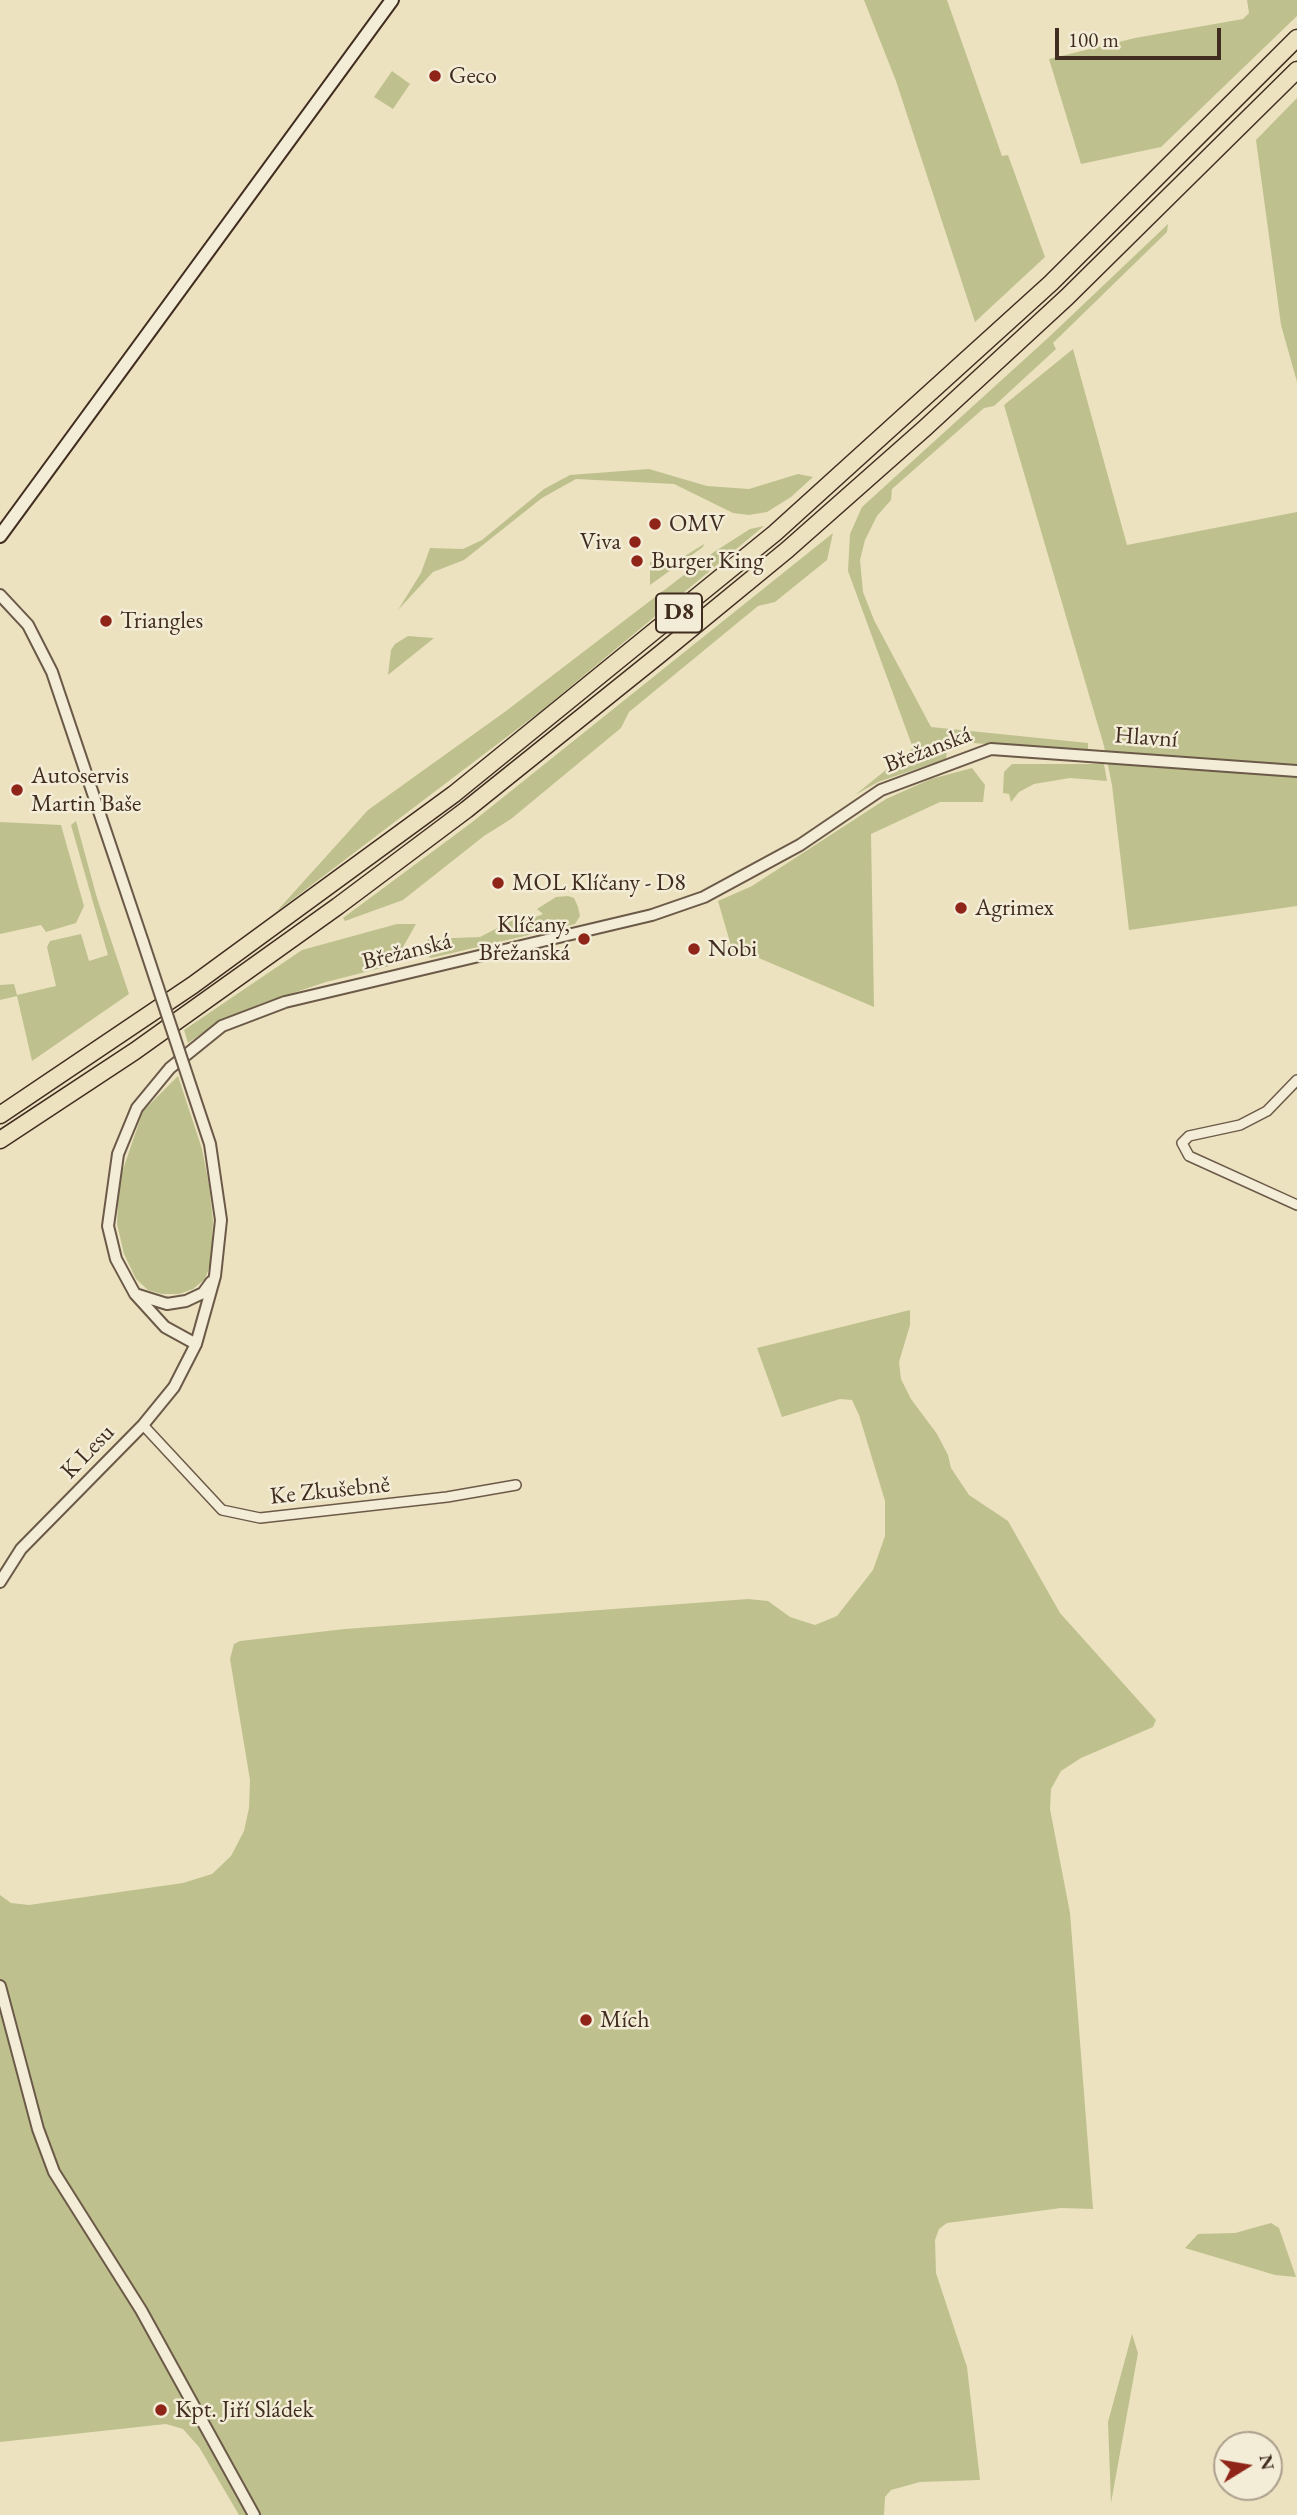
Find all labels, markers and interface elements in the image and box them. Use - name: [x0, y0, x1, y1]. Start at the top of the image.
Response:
- scale bar: [1059, 14, 1225, 58]
- text: 100 m: [1068, 26, 1119, 53]
- place label: Geco: [449, 62, 497, 90]
- marker: Geco: [427, 68, 443, 84]
- place label: OMV: [669, 510, 725, 538]
- marker: OMV: [647, 516, 663, 532]
- place label: Viva: [580, 528, 621, 556]
- marker: Viva: [627, 534, 643, 550]
- place label: Burger King: [651, 547, 764, 575]
- marker: Burger King: [629, 553, 645, 569]
- road number: D8: [656, 594, 702, 632]
- place label: Triangles: [120, 607, 203, 635]
- marker: Triangles: [98, 613, 114, 629]
- street label: Břežanská: [880, 720, 976, 780]
- street label: Hlavní: [1113, 721, 1179, 755]
- place label: Autoservis Martin Baše: [31, 762, 141, 818]
- marker: Autoservis Martin Baše: [9, 782, 25, 798]
- place label: MOL Klíčany - D8: [512, 869, 686, 897]
- marker: MOL Klíčany - D8: [490, 875, 506, 891]
- place label: Agrimex: [975, 894, 1054, 922]
- marker: Agrimex: [953, 900, 969, 916]
- place label: Klíčany, Břežanská: [479, 911, 570, 967]
- street label: Břežanská: [359, 927, 455, 977]
- marker: Klíčany, Břežanská: [576, 931, 592, 947]
- place label: Nobi: [708, 935, 757, 963]
- marker: Nobi: [686, 941, 702, 957]
- street label: K Lesu: [55, 1419, 121, 1485]
- street label: Ke Zkušebně: [269, 1470, 391, 1512]
- place label: Mích: [600, 2006, 650, 2034]
- marker: Mích: [578, 2012, 594, 2028]
- place label: Kpt. Jiří Sládek: [175, 2396, 314, 2424]
- marker: Kpt. Jiří Sládek: [153, 2402, 169, 2418]
- north arrow: [1213, 2431, 1283, 2501]
- text: N: [1253, 2452, 1281, 2472]

